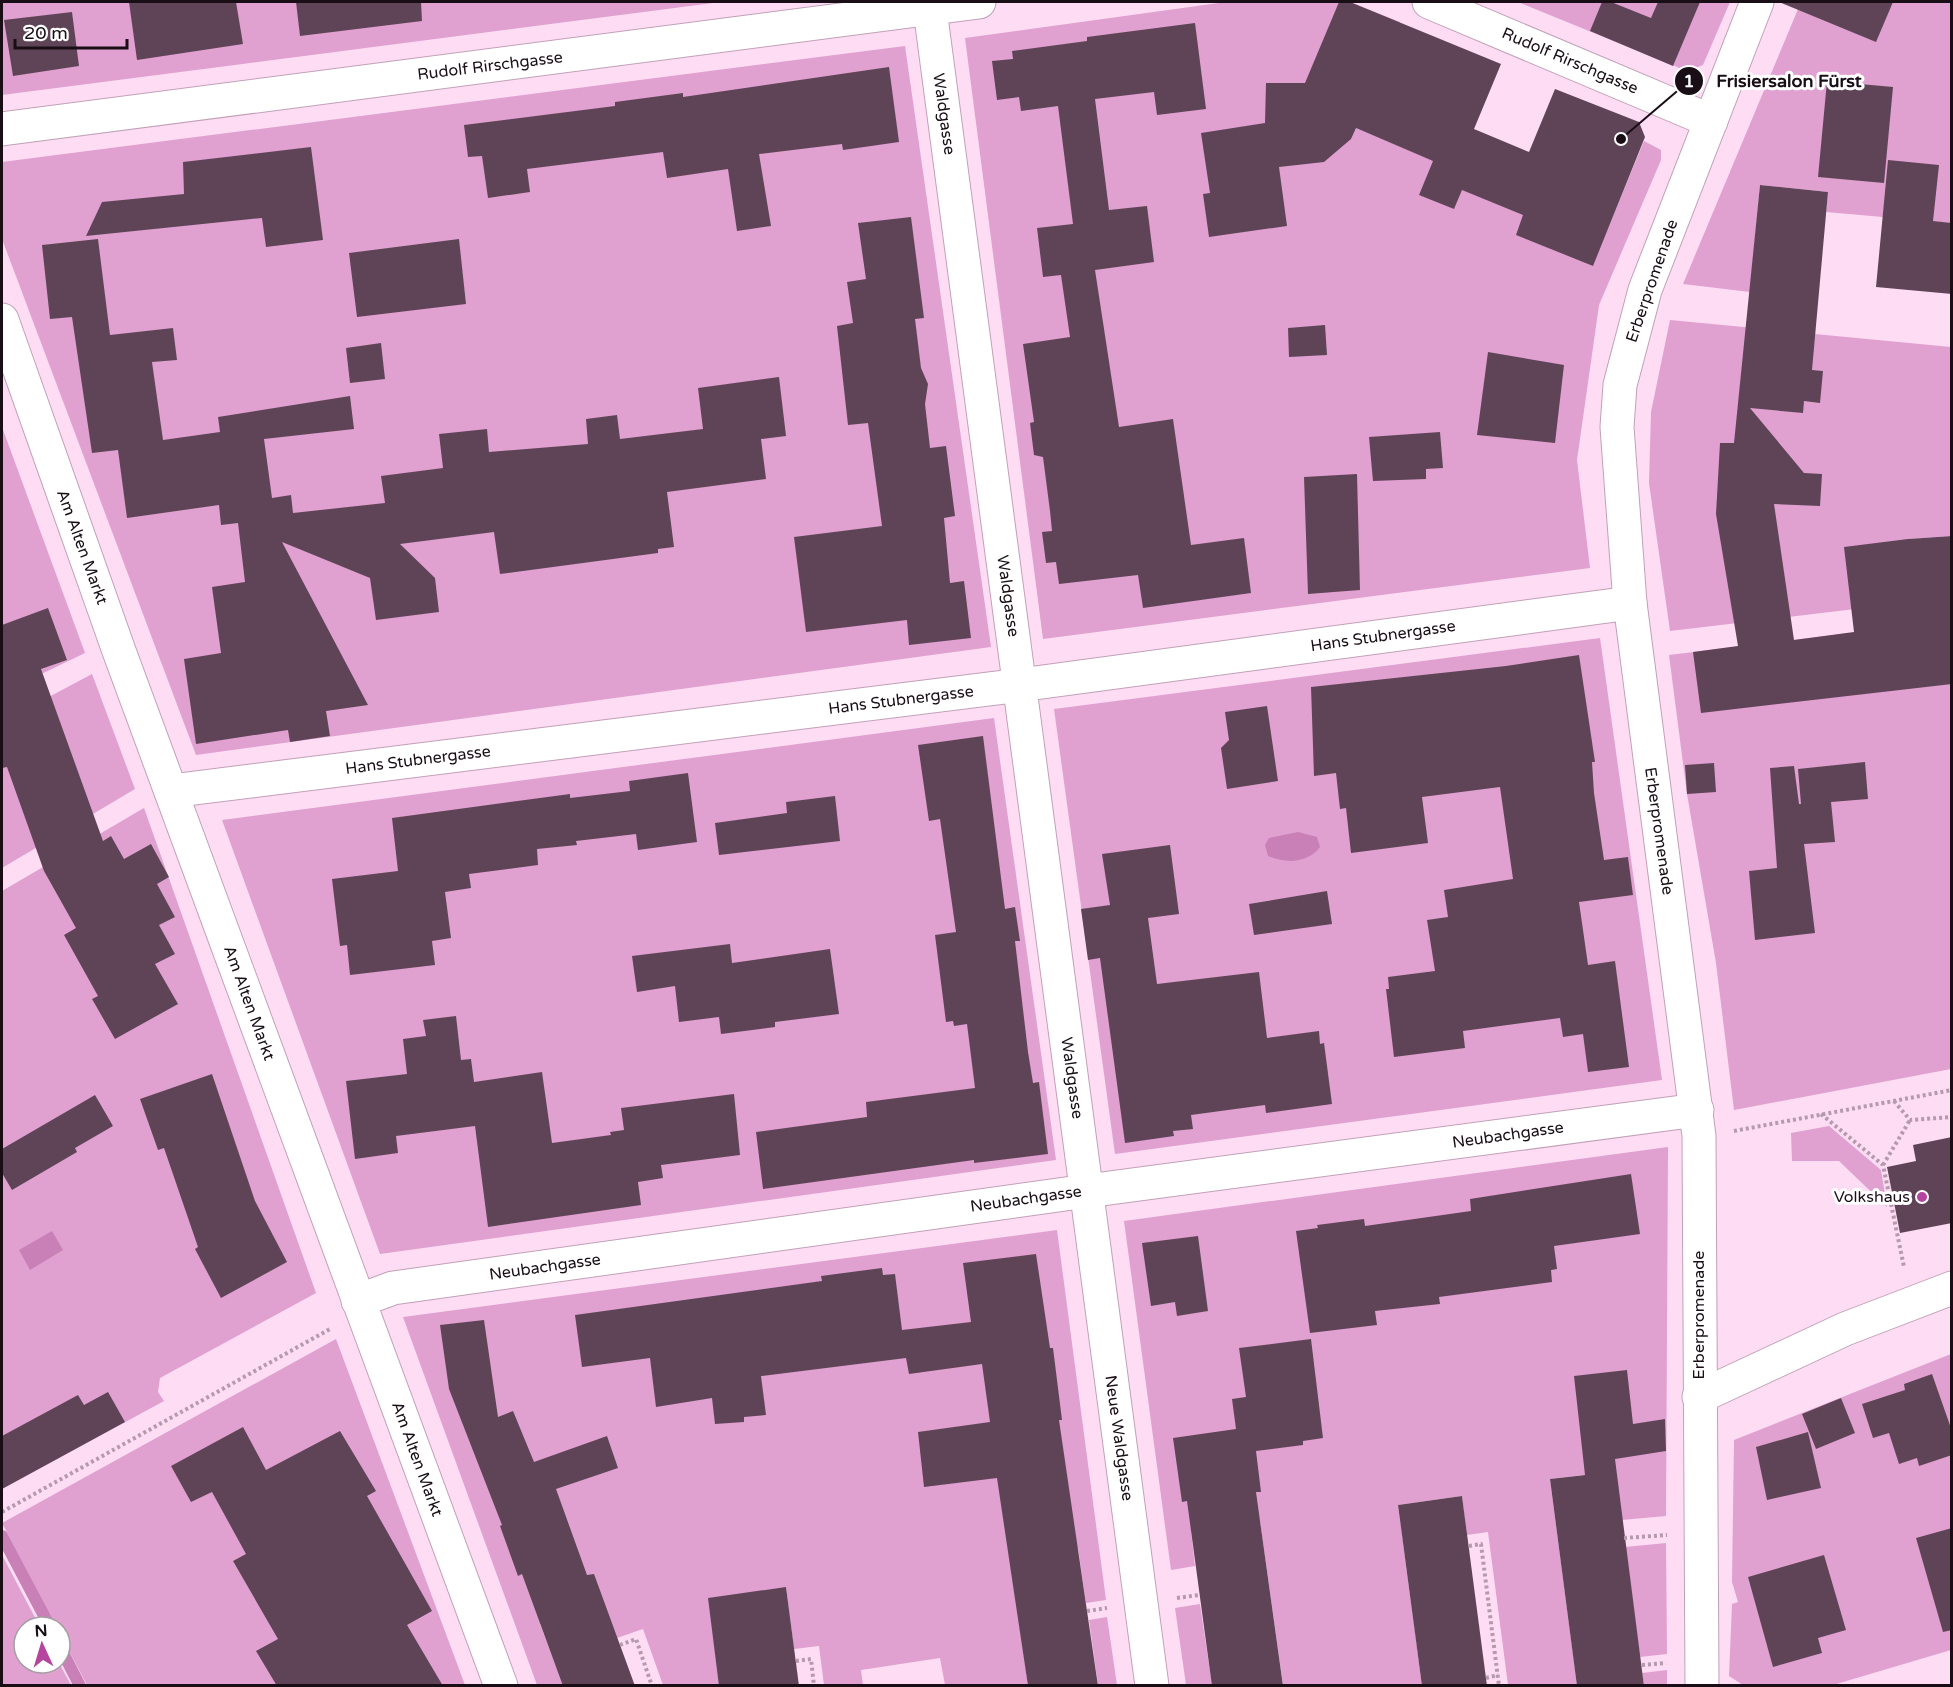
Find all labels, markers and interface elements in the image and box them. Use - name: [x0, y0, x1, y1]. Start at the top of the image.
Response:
- scale bar: [15, 12, 128, 50]
- text: 20 m: [24, 22, 68, 44]
- street label: Rudolf Rirschgasse: [1499, 23, 1641, 99]
- street label: Rudolf Rirschgasse: [416, 47, 564, 85]
- callout: Frisiersalon Fürst: [1674, 63, 1874, 99]
- text: 1: [1683, 70, 1695, 92]
- text: Frisiersalon Fürst: [1716, 70, 1862, 92]
- street label: Waldgasse: [928, 72, 960, 156]
- street label: Erberpromenade: [1622, 217, 1682, 345]
- street label: Am Alten Markt: [52, 487, 112, 607]
- street label: Waldgasse: [992, 554, 1024, 638]
- street label: Hans Stubnergasse: [1309, 616, 1457, 656]
- street label: Hans Stubnergasse: [827, 681, 975, 719]
- street label: Hans Stubnergasse: [344, 741, 492, 779]
- street label: Erberpromenade: [1640, 766, 1678, 896]
- street label: Am Alten Markt: [219, 943, 279, 1063]
- street label: Waldgasse: [1056, 1036, 1088, 1120]
- street label: Neubachgasse: [1451, 1117, 1565, 1153]
- street label: Neubachgasse: [969, 1181, 1083, 1217]
- place label: Volkshaus: [1834, 1187, 1910, 1207]
- marker: Volkshaus: [1915, 1190, 1929, 1204]
- street label: Neubachgasse: [488, 1249, 602, 1285]
- street label: Erberpromenade: [1689, 1251, 1709, 1379]
- street label: Neue Waldgasse: [1100, 1374, 1138, 1502]
- street label: Am Alten Markt: [387, 1399, 447, 1519]
- north arrow: [12, 1615, 72, 1675]
- text: N: [34, 1621, 48, 1641]

